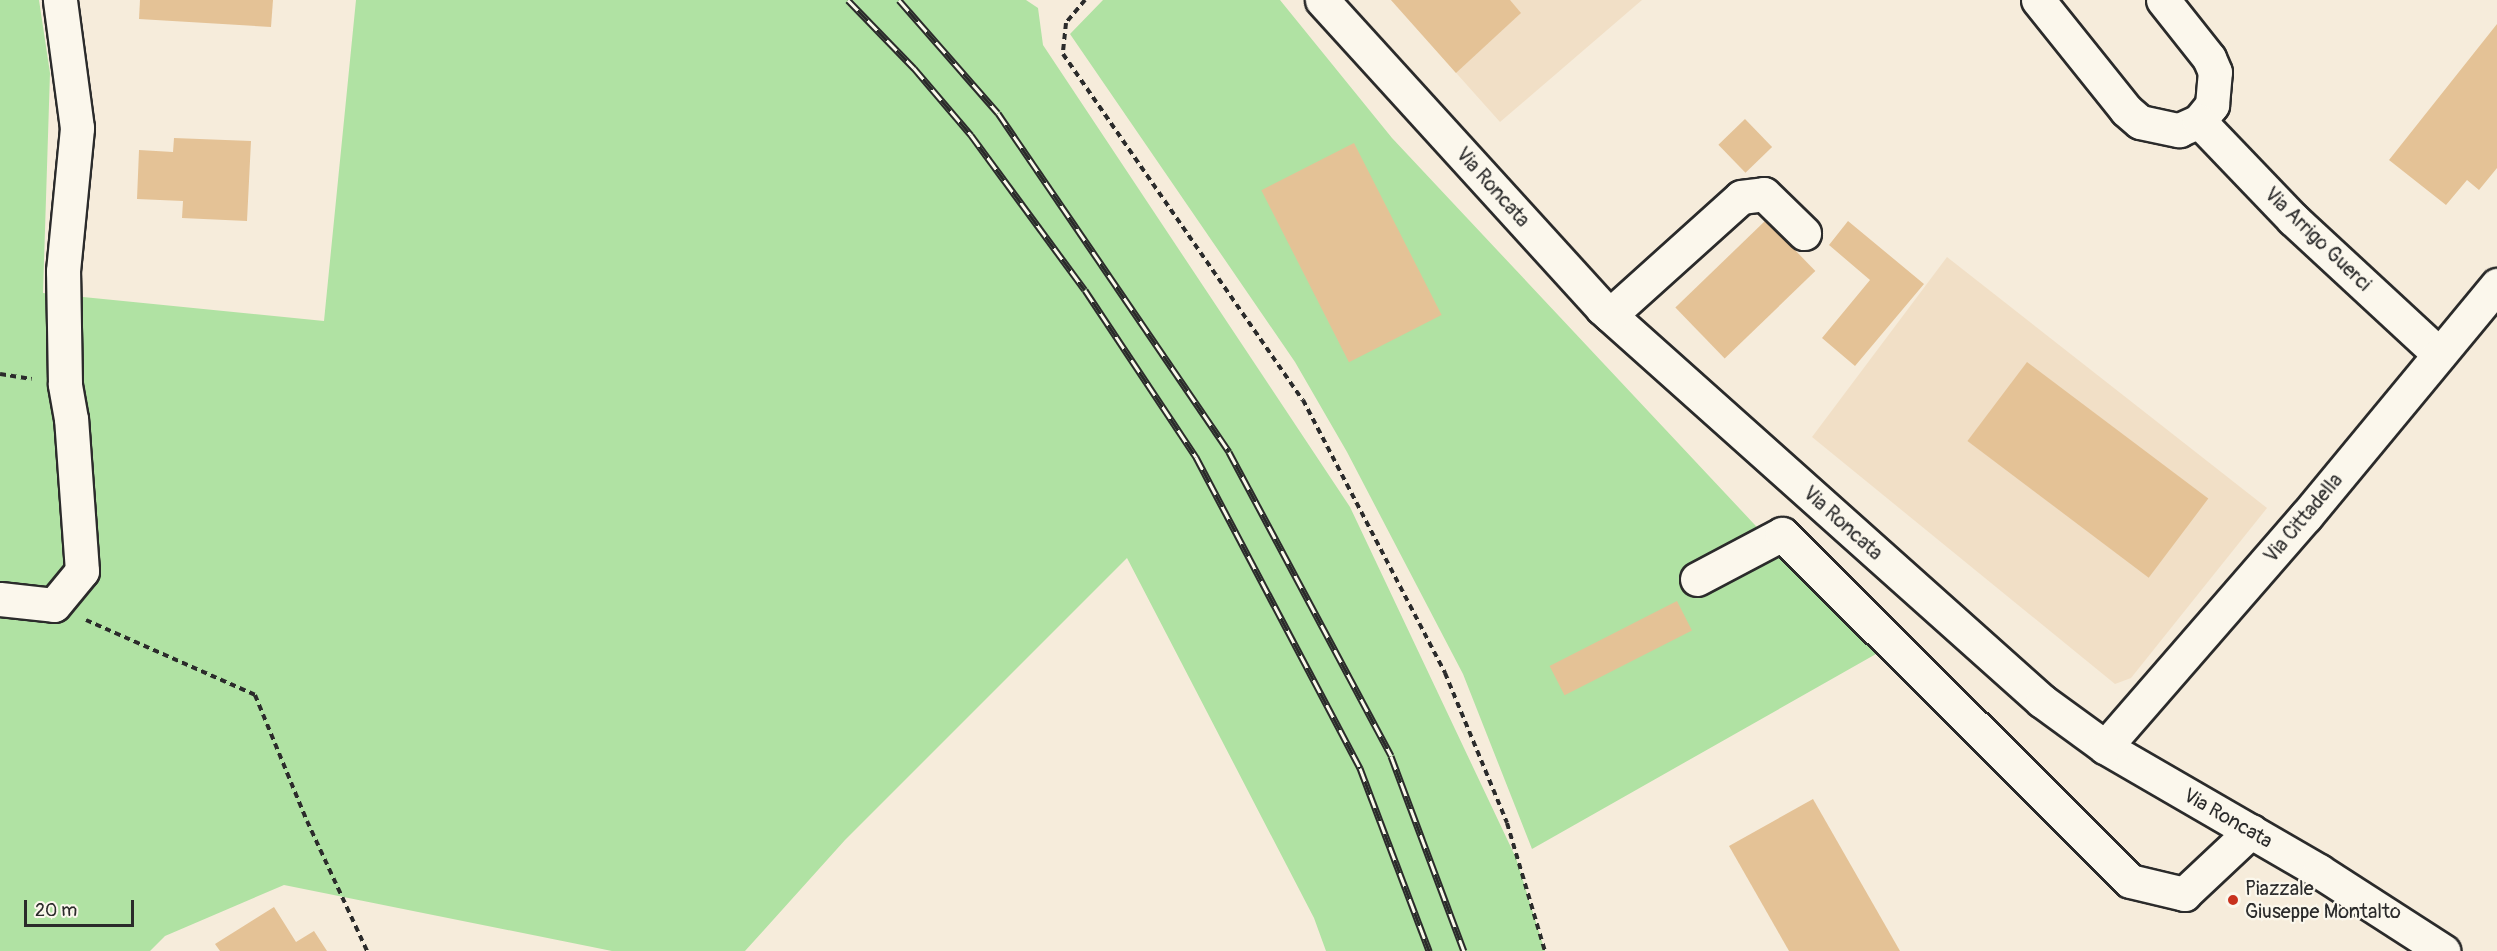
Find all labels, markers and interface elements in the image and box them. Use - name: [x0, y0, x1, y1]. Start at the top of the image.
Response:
- street label: Via Roncata: [1451, 142, 1535, 232]
- street label: Via Arrigo Guerci: [2260, 182, 2376, 296]
- street label: Via Cittadella: [2259, 468, 2347, 568]
- street label: Via Roncata: [1798, 481, 1888, 565]
- street label: Via Roncata: [2179, 783, 2277, 853]
- place label: Piazzale Giuseppe Montalto: [2245, 876, 2401, 923]
- scale bar: [27, 888, 136, 926]
- marker: Piazzale Giuseppe Montalto: [2226, 893, 2240, 907]
- text: 20 m: [35, 899, 77, 922]

